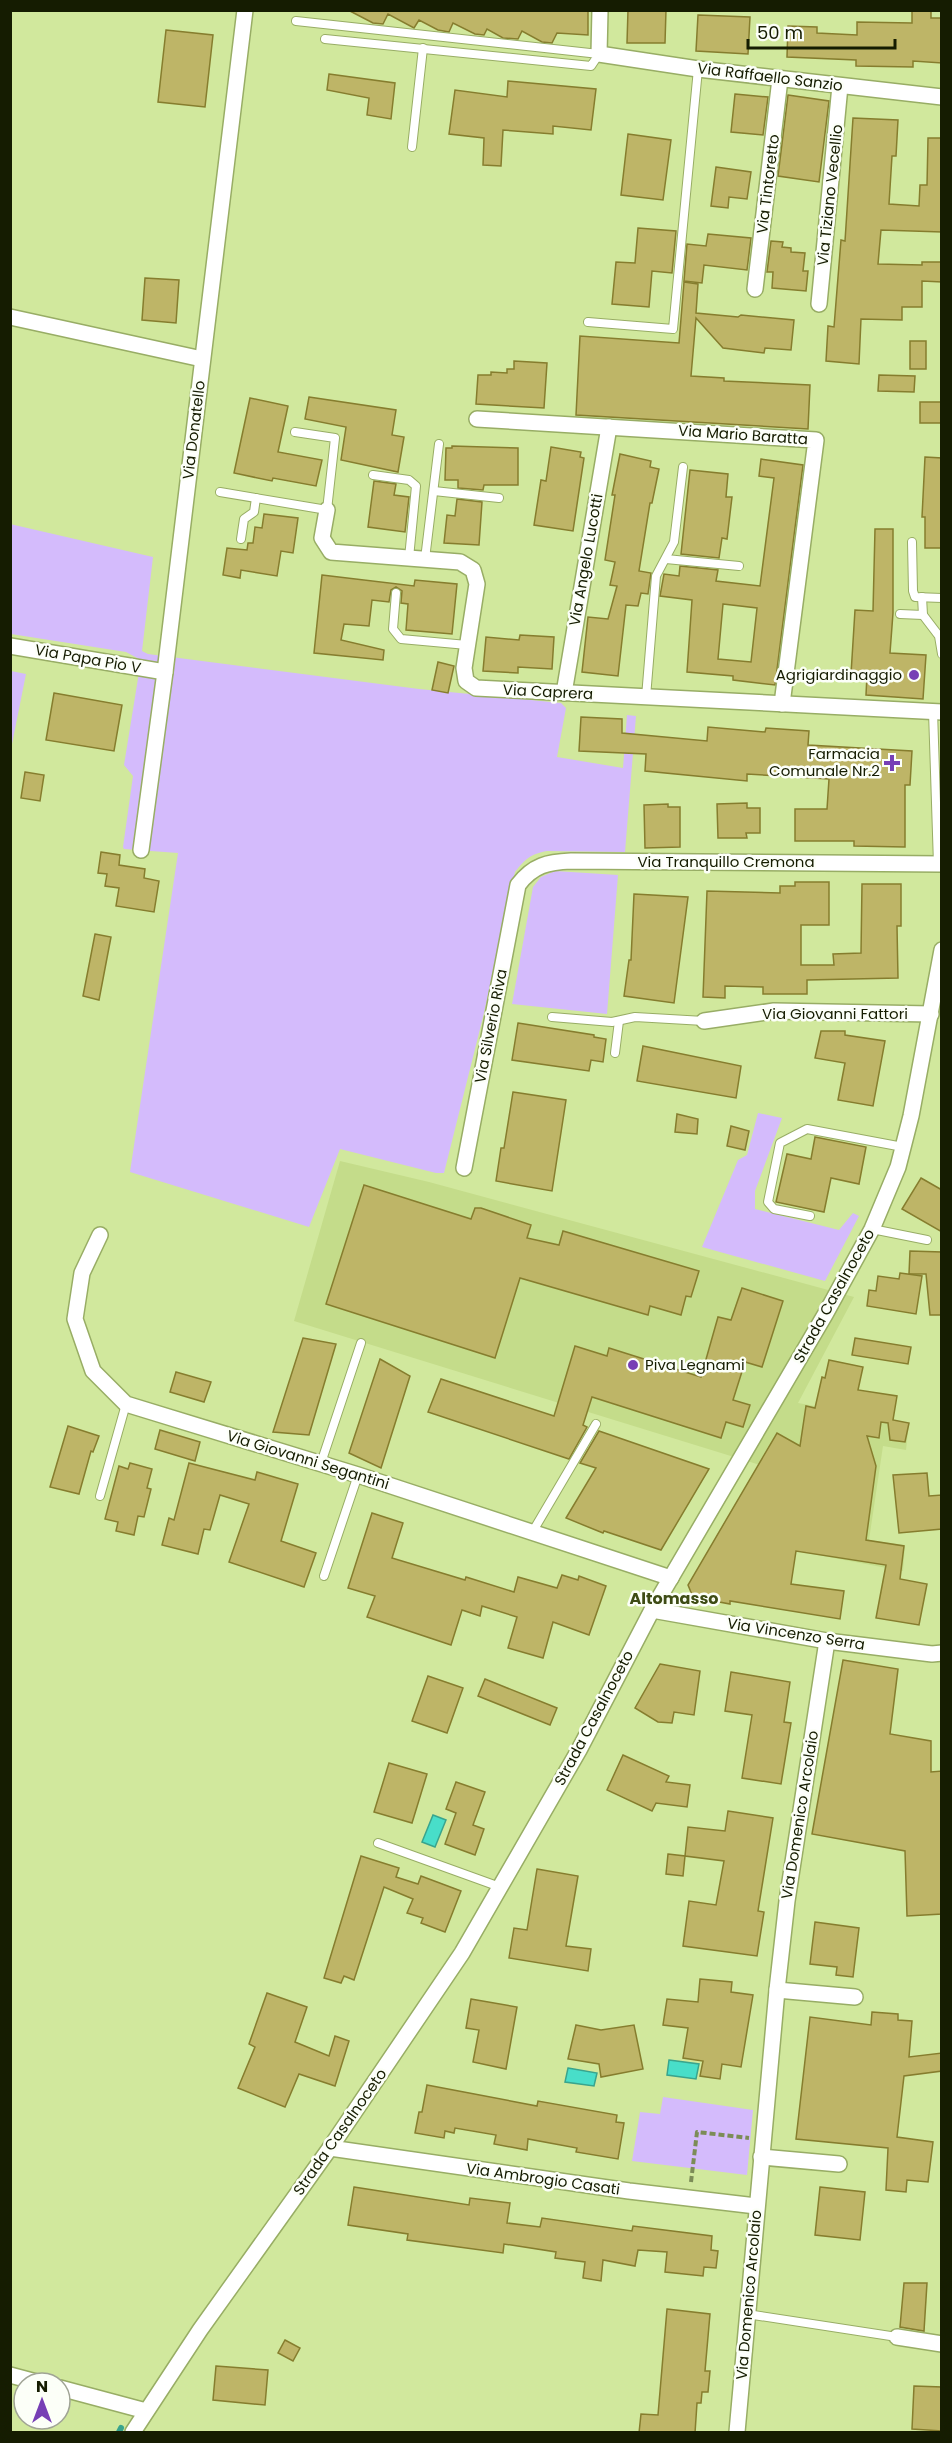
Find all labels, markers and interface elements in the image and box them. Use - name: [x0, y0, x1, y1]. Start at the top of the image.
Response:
- scale bar: [748, 12, 895, 50]
- text: 50 m: [757, 20, 803, 45]
- street label: Via Raffaello Sanzio: [696, 57, 844, 96]
- street label: Via Tiziano Vecellio: [812, 123, 847, 267]
- street label: Via Tintoretto: [751, 133, 784, 235]
- street label: Via Donatello: [177, 379, 210, 481]
- street label: Via Mario Baratta: [677, 419, 809, 450]
- street label: Via Angelo Lucotti: [564, 492, 607, 628]
- street label: Via Papa Pio V: [33, 639, 143, 678]
- place label: Agrigiardinaggio: [776, 664, 902, 685]
- marker: Agrigiardinaggio: [907, 668, 921, 682]
- street label: Via Caprera: [502, 679, 594, 704]
- place label: Farmacia Comunale Nr.2: [769, 743, 880, 781]
- marker: Farmacia Comunale Nr.2: [885, 756, 899, 770]
- street label: Via Tranquillo Cremona: [637, 851, 815, 872]
- street label: Via Silverio Riva: [469, 967, 512, 1085]
- street label: Via Giovanni Fattori: [762, 1003, 908, 1024]
- street label: Strada Casalnoceto: [788, 1225, 879, 1367]
- place label: Piva Legnami: [645, 1354, 745, 1375]
- marker: Piva Legnami: [626, 1358, 640, 1372]
- street label: Via Giovanni Segantini: [224, 1425, 392, 1494]
- district label: Altomasso: [629, 1587, 719, 1610]
- street label: Via Vincenzo Serra: [726, 1612, 867, 1655]
- street label: Strada Casalnoceto: [549, 1646, 638, 1789]
- street label: Via Domenico Arcolaio: [776, 1729, 823, 1901]
- street label: Strada Casalnoceto: [288, 2064, 391, 2199]
- street label: Via Ambrogio Casati: [465, 2157, 621, 2200]
- street label: Via Domenico Arcolaio: [731, 2209, 766, 2381]
- north arrow: [12, 2371, 72, 2431]
- text: N: [36, 2375, 48, 2398]

